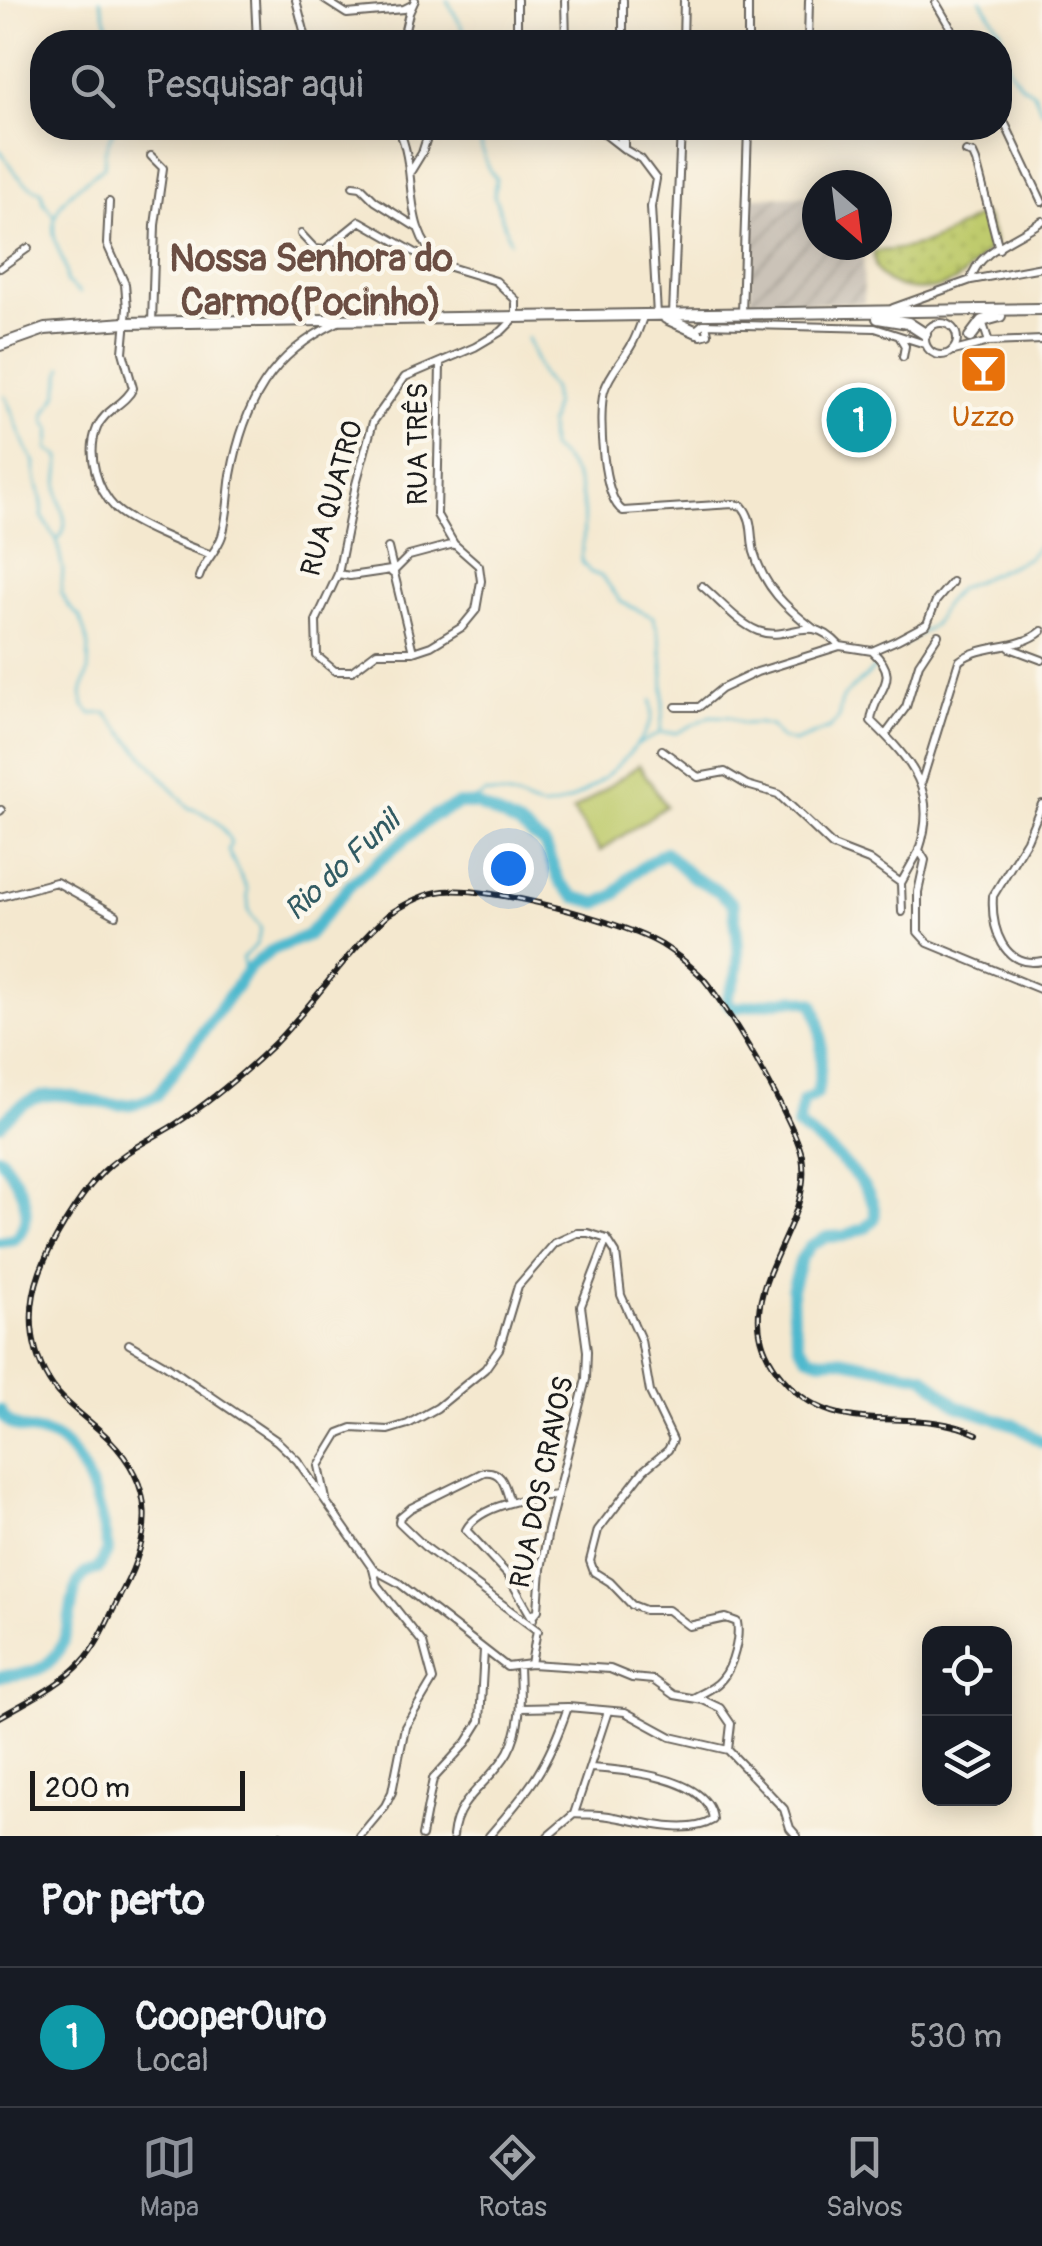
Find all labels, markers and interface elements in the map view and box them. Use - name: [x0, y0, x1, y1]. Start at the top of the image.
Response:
- search box: [30, 30, 1012, 140]
- icon: search: [65, 58, 120, 113]
- text: Pesquisar aqui: [145, 61, 363, 109]
- north arrow: [802, 170, 892, 260]
- district label: Nossa Senhora do Carmo(Pocinho): [169, 235, 453, 327]
- bar icon: Uzzo: [957, 343, 1009, 395]
- pin: 1: [826, 382, 892, 458]
- street label: RUA TRÊS: [401, 383, 436, 505]
- place label: Uzzo: [952, 400, 1014, 435]
- street label: RUA QUATRO: [294, 417, 371, 580]
- water label: Rio do Funil: [277, 801, 410, 928]
- your location: [483, 843, 534, 894]
- street label: RUA DOS CRAVOS: [503, 1373, 582, 1591]
- map controls: [922, 1626, 1012, 1806]
- button: locate: [922, 1626, 1012, 1716]
- button: layers: [922, 1716, 1012, 1806]
- scale bar: [30, 1766, 245, 1810]
- text: 200 m: [45, 1771, 130, 1806]
- text: Por perto: [40, 1875, 205, 1927]
- text: CooperOuro: [135, 1993, 326, 2041]
- text: 1: [66, 2017, 79, 2057]
- text: 530 m: [910, 2017, 1002, 2057]
- text: Local: [135, 2041, 209, 2081]
- tab: Mapa: [140, 2130, 199, 2225]
- tab: Rotas: [479, 2130, 547, 2225]
- tab: Salvos: [826, 2130, 902, 2225]

